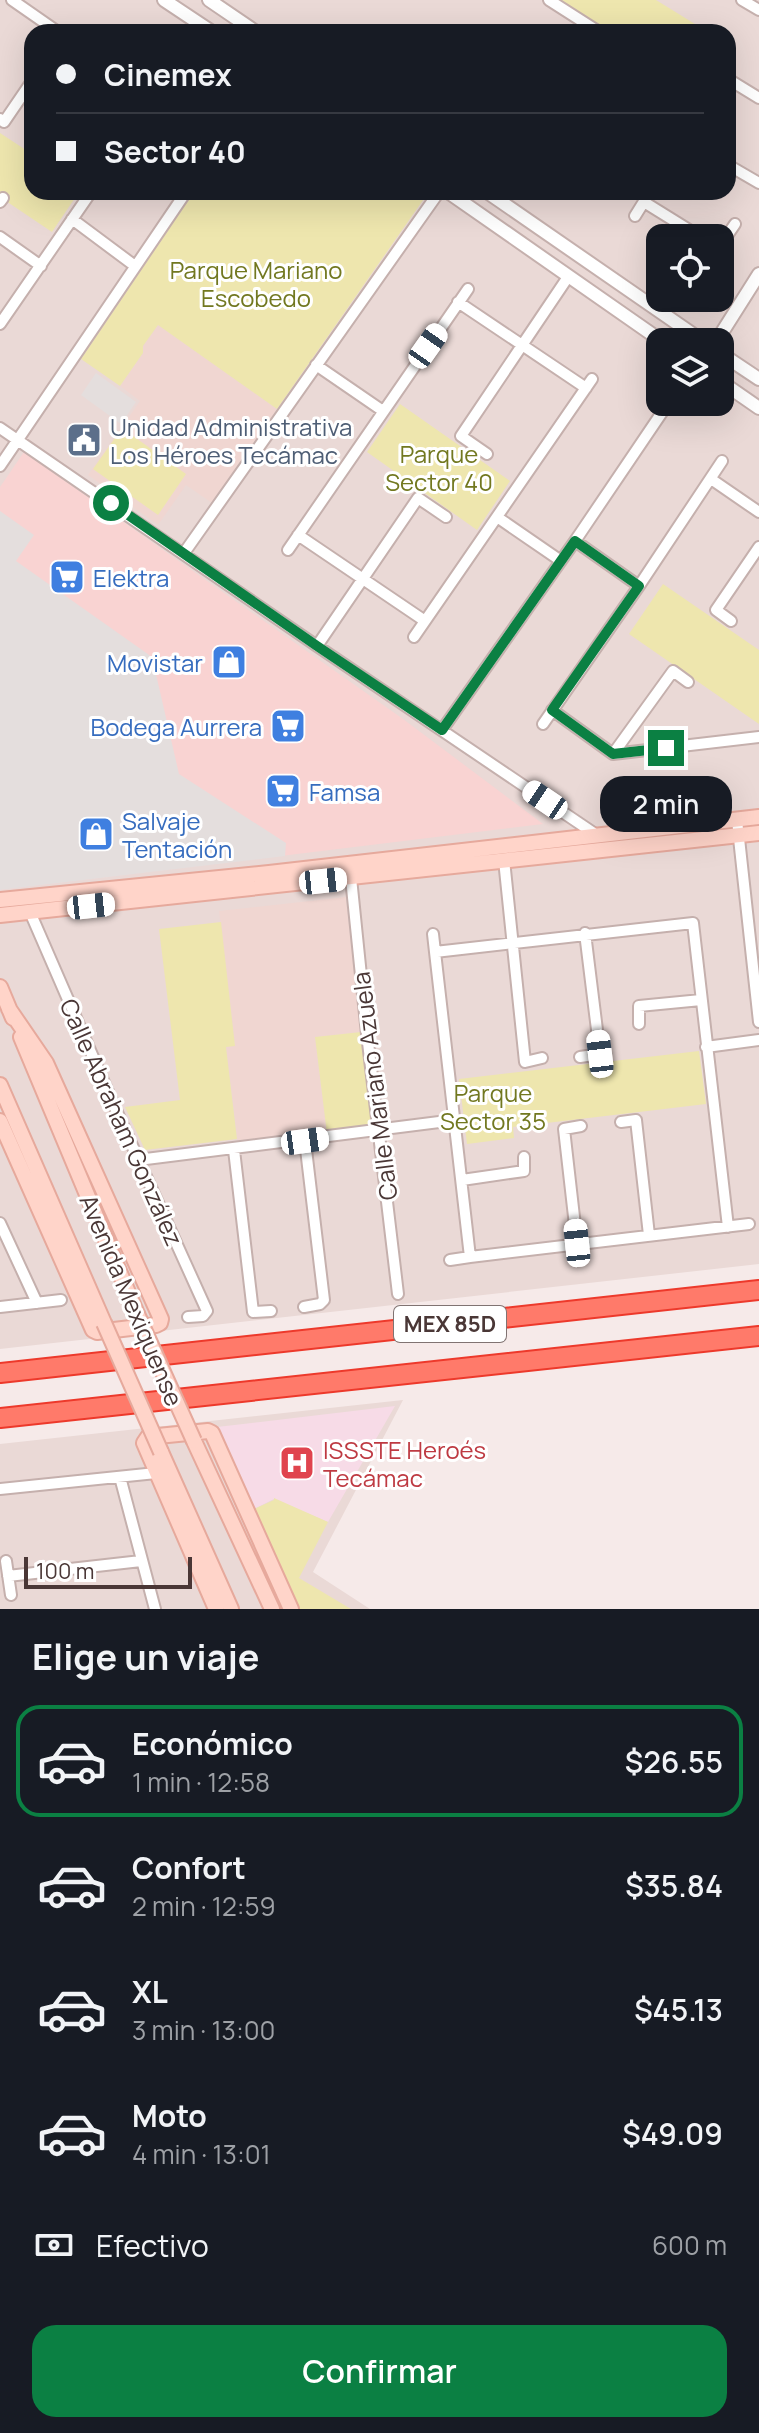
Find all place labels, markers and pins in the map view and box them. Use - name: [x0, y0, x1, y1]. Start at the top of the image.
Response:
- place label: Unidad Administrativa Los Héroes Tecámac: [110, 410, 352, 471]
- public building icon: Unidad Administrativa Los Héroes Tecámac: [65, 421, 103, 459]
- supermarket icon: Elektra: [48, 558, 86, 596]
- place label: Elektra: [93, 561, 169, 594]
- shop icon: Movistar: [210, 643, 248, 681]
- place label: Movistar: [107, 646, 203, 679]
- supermarket icon: Bodega Aurrera: [269, 707, 307, 745]
- place label: Bodega Aurrera: [90, 710, 262, 743]
- supermarket icon: Famsa: [264, 772, 302, 810]
- place label: Famsa: [309, 775, 380, 808]
- place label: Salvaje Tentación: [122, 804, 232, 865]
- shop icon: Salvaje Tentación: [77, 815, 115, 853]
- place label: ISSSTE Heroés Tecámac: [323, 1433, 486, 1494]
- hospital icon: ISSSTE Heroés Tecámac: [278, 1444, 316, 1482]

